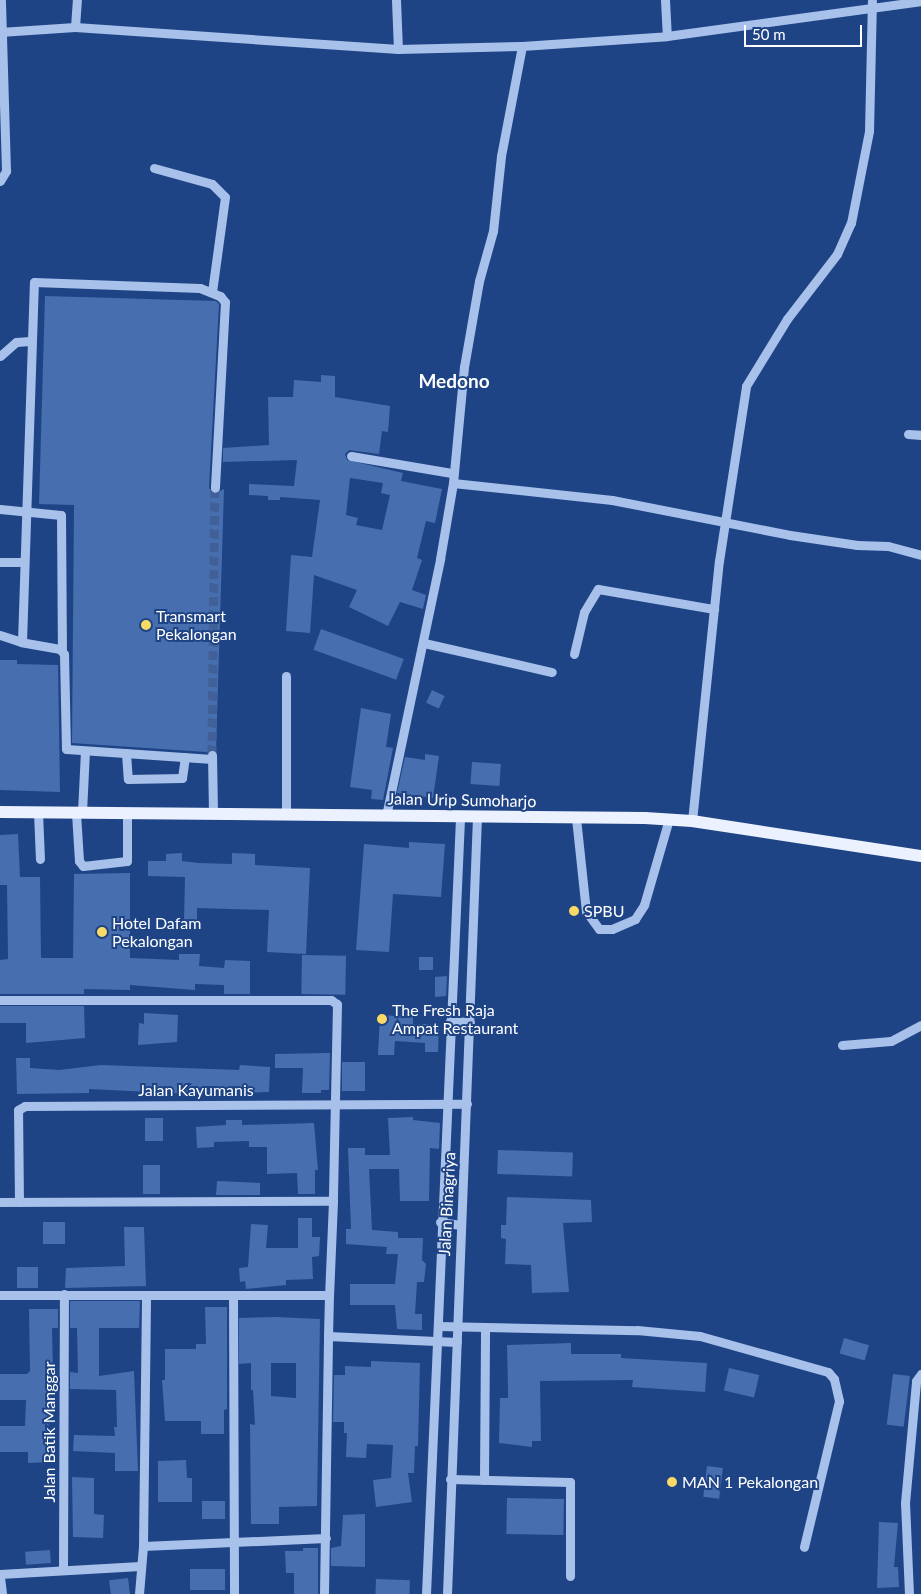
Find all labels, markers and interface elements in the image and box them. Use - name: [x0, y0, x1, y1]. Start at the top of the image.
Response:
- scale bar: [746, 15, 864, 47]
- text: 50 m: [752, 25, 786, 43]
- district label: Medono: [418, 370, 490, 392]
- place label: Transmart Pekalongan: [156, 606, 237, 644]
- marker: Transmart Pekalongan: [140, 619, 152, 631]
- street label: Jalan Urip Sumoharjo: [387, 789, 537, 811]
- place label: SPBU: [584, 901, 624, 921]
- marker: SPBU: [568, 905, 580, 917]
- place label: Hotel Dafam Pekalongan: [112, 913, 201, 951]
- marker: Hotel Dafam Pekalongan: [96, 926, 108, 938]
- place label: The Fresh Raja Ampat Restaurant: [392, 1000, 518, 1038]
- marker: The Fresh Raja Ampat Restaurant: [376, 1013, 388, 1025]
- street label: Jalan Kayumanis: [138, 1080, 254, 1100]
- street label: Jalan Binagriya: [435, 1152, 459, 1256]
- street label: Jalan Batik Manggar: [39, 1361, 59, 1503]
- place label: MAN 1 Pekalongan: [682, 1472, 818, 1492]
- marker: MAN 1 Pekalongan: [666, 1476, 678, 1488]

